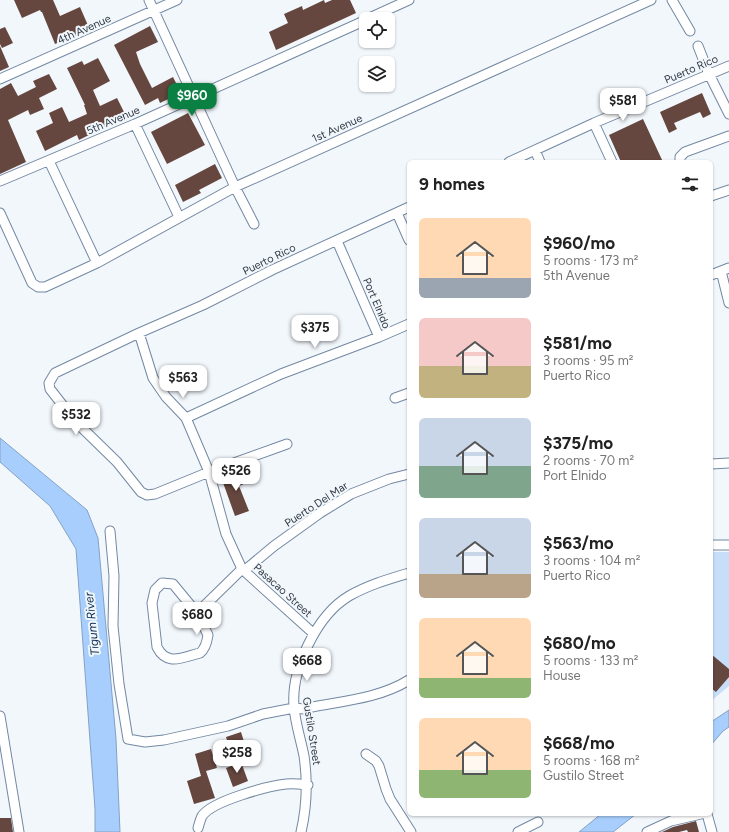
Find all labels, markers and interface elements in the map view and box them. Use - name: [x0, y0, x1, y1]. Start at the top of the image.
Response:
- street label: 4th Avenue: [56, 12, 113, 47]
- map controls: [359, 12, 395, 92]
- button: locate: [359, 12, 395, 48]
- street label: Puerto Rico: [662, 52, 720, 87]
- button: layers: [359, 56, 395, 92]
- pin: $960: [168, 83, 216, 117]
- text: $960: [177, 88, 207, 103]
- pin: $581: [599, 88, 647, 122]
- text: $581: [609, 93, 637, 108]
- street label: 5th Avenue: [85, 103, 142, 137]
- street label: 1st Avenue: [310, 112, 364, 145]
- icon: filters: [679, 173, 701, 195]
- text: 9 homes: [419, 174, 485, 194]
- text: $960/mo: [543, 233, 615, 253]
- icon: home: [451, 234, 499, 282]
- street label: Puerto Rico: [241, 241, 298, 278]
- text: 5 rooms · 173 m²: [543, 253, 638, 268]
- text: 5th Avenue: [543, 268, 610, 283]
- street label: Port Elnido: [360, 276, 393, 330]
- pin: $375: [291, 315, 339, 349]
- text: $375: [300, 320, 330, 335]
- text: $581/mo: [543, 333, 612, 353]
- icon: home: [451, 334, 499, 382]
- text: 3 rooms · 95 m²: [543, 353, 633, 368]
- pin: $563: [159, 365, 207, 399]
- text: Puerto Rico: [543, 368, 611, 383]
- text: $563: [168, 370, 198, 385]
- pin: $532: [52, 402, 100, 436]
- text: $532: [61, 407, 91, 422]
- text: $375/mo: [543, 433, 613, 453]
- icon: home: [451, 434, 499, 482]
- text: 2 rooms · 70 m²: [543, 453, 634, 468]
- pin: $526: [212, 458, 260, 492]
- text: $526: [221, 463, 251, 478]
- text: Port Elnido: [543, 468, 606, 483]
- street label: Puerto Del Mar: [282, 479, 351, 530]
- text: $563/mo: [543, 533, 614, 553]
- icon: home: [451, 534, 499, 582]
- text: 3 rooms · 104 m²: [543, 553, 640, 568]
- street label: Pasacao Street: [251, 561, 315, 620]
- text: Puerto Rico: [543, 568, 611, 583]
- water label: Tigum River: [82, 591, 102, 656]
- pin: $680: [173, 602, 221, 636]
- text: $680: [181, 607, 213, 622]
- text: $680/mo: [543, 633, 616, 653]
- icon: home: [451, 634, 499, 682]
- pin: $668: [283, 648, 331, 682]
- text: $668: [292, 653, 322, 668]
- text: 5 rooms · 133 m²: [543, 653, 639, 668]
- text: House: [543, 668, 581, 683]
- street label: Gustilo Street: [300, 696, 323, 766]
- text: $668/mo: [543, 733, 615, 753]
- icon: home: [451, 734, 499, 782]
- pin: $258: [213, 740, 261, 774]
- text: $258: [222, 745, 252, 760]
- text: 5 rooms · 168 m²: [543, 753, 640, 768]
- text: Gustilo Street: [543, 768, 624, 783]

